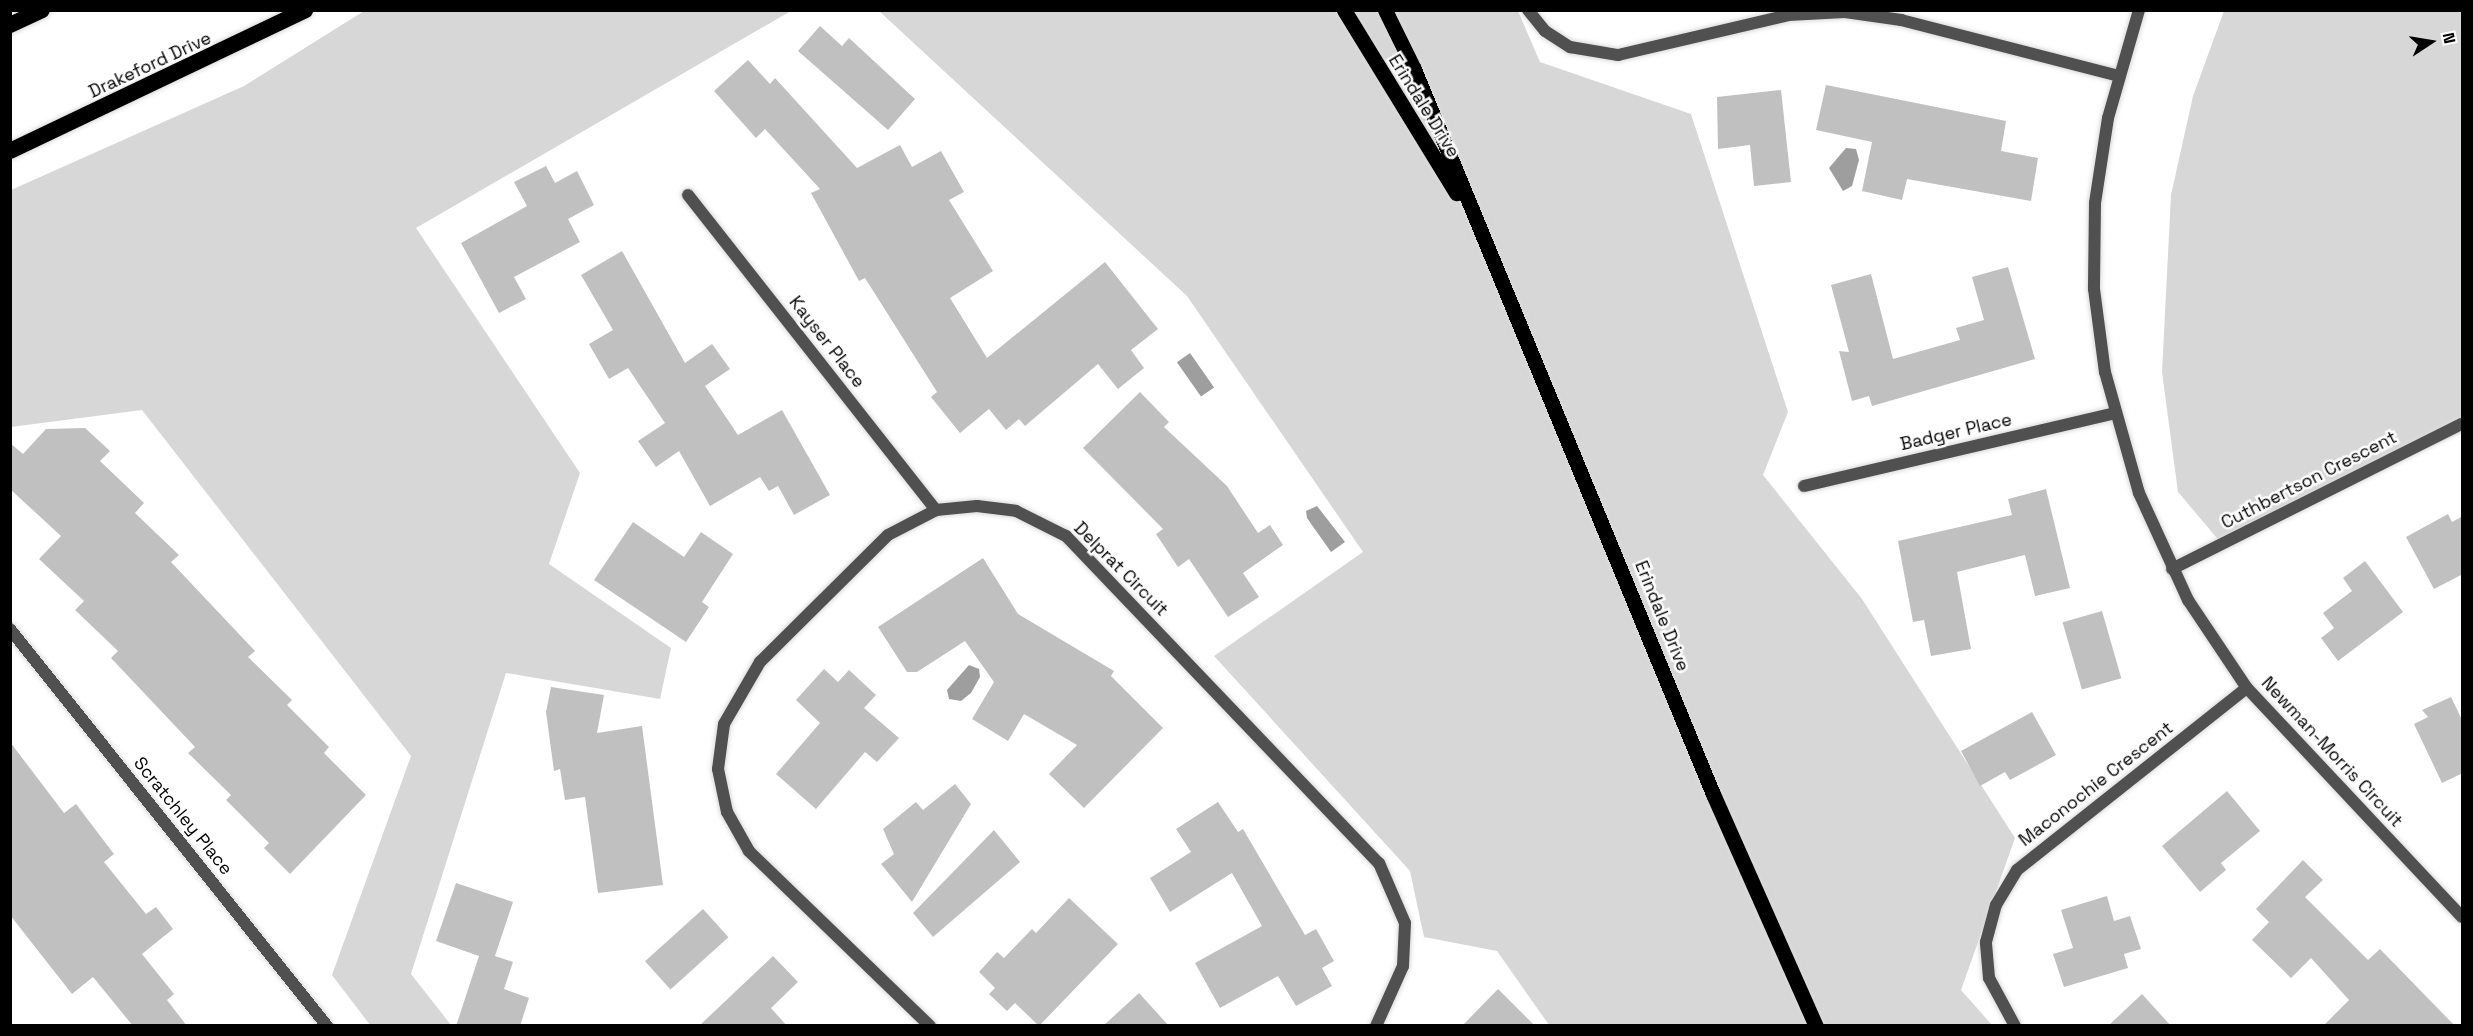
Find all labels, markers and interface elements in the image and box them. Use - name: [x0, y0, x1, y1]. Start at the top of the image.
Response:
- north arrow: [2401, 12, 2461, 72]
- street label: Drakeford Drive: [85, 27, 215, 103]
- text: N: [2438, 31, 2460, 46]
- street label: Erindale Drive: [1384, 51, 1464, 161]
- street label: Kayser Place: [784, 292, 870, 392]
- street label: Badger Place: [1898, 409, 2014, 455]
- street label: Cuthbertson Crescent: [2218, 426, 2400, 534]
- street label: Delprat Circuit: [1069, 517, 1173, 621]
- street label: Erindale Drive: [1630, 558, 1694, 674]
- street label: Newman-Morris Circuit: [2257, 672, 2407, 832]
- street label: Maconochie Crescent: [2015, 717, 2177, 851]
- street label: Scratchley Place: [129, 753, 237, 879]

